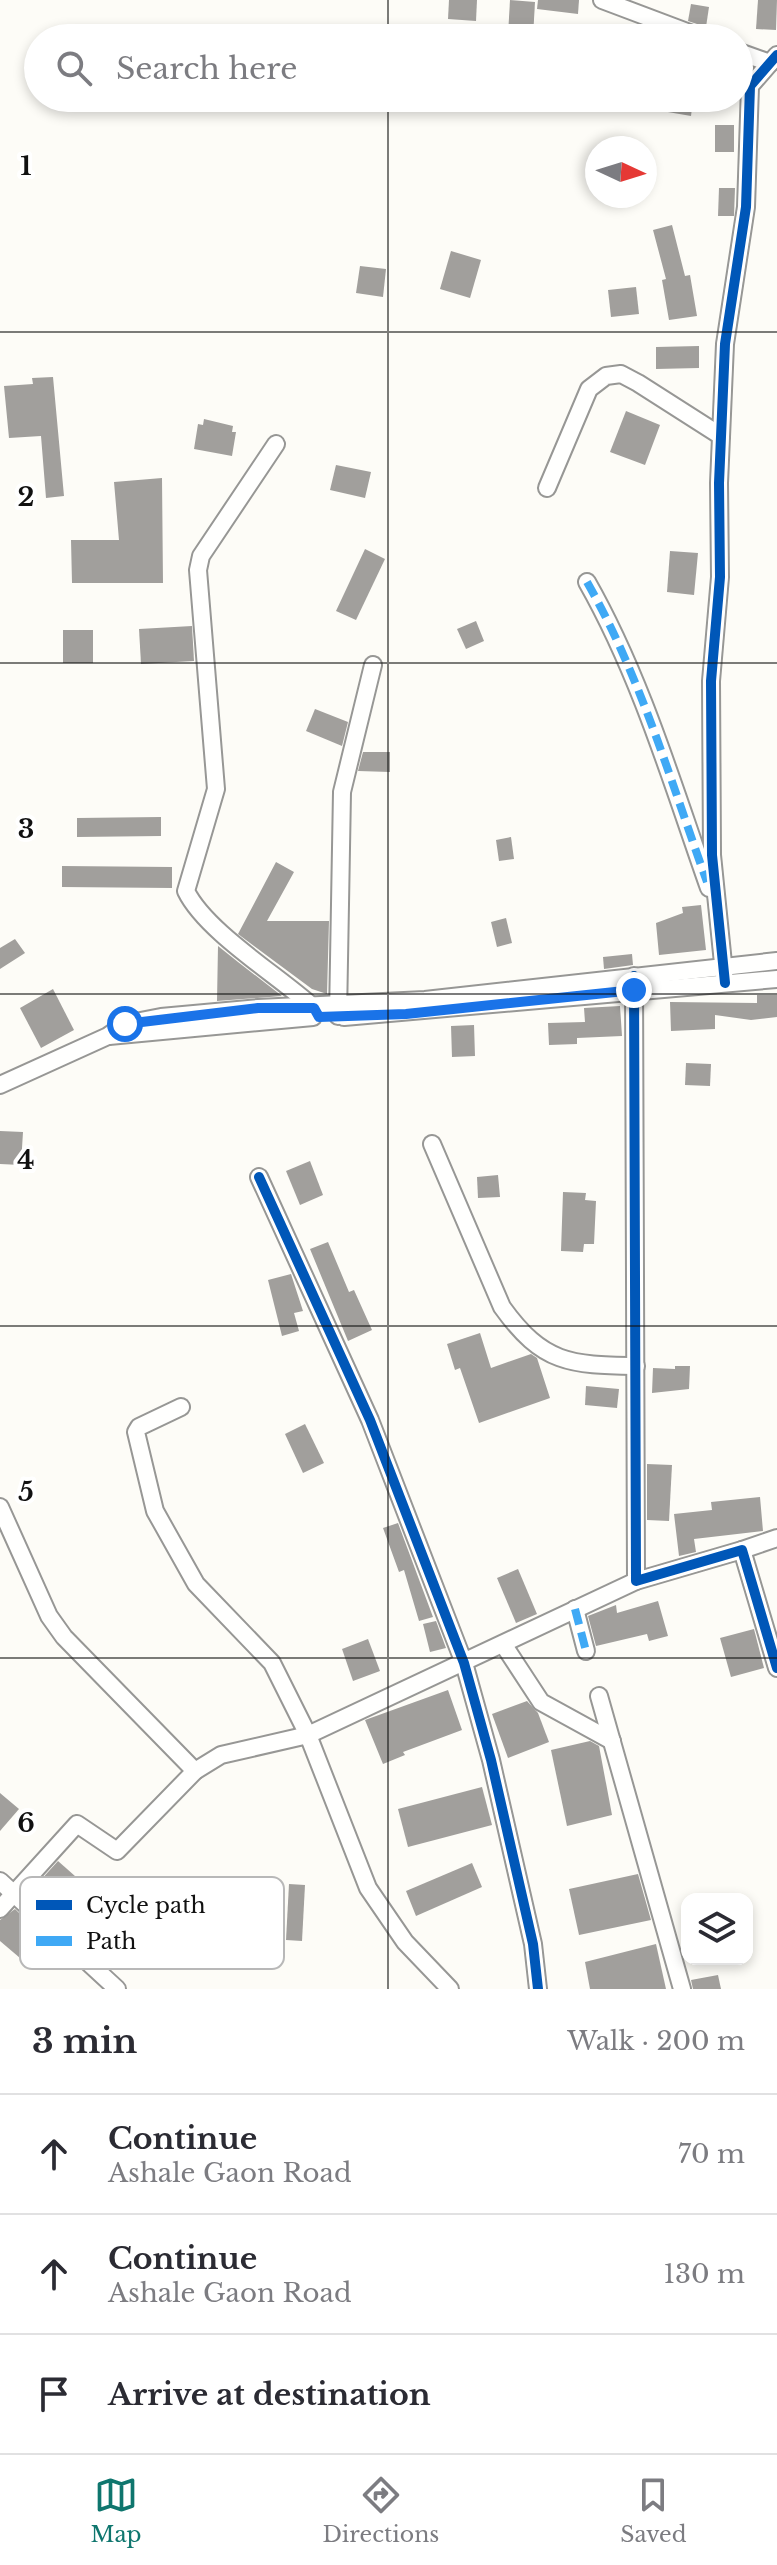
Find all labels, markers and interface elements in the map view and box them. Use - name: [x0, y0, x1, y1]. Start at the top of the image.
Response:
- search box: [24, 24, 753, 112]
- icon: search: [52, 46, 96, 90]
- text: Search here: [116, 50, 297, 87]
- north arrow: [585, 136, 657, 208]
- text: 1: [20, 150, 32, 182]
- text: 2: [18, 481, 34, 513]
- text: 3: [18, 813, 34, 845]
- route end: [616, 972, 652, 1008]
- route start: [107, 1006, 143, 1042]
- text: 4: [17, 1144, 35, 1176]
- text: 5: [18, 1476, 34, 1508]
- text: 6: [17, 1807, 35, 1839]
- legend: [20, 1877, 284, 1969]
- text: Cycle path: [86, 1892, 206, 1919]
- map controls: [681, 1893, 753, 1965]
- button: layers: [681, 1893, 753, 1965]
- text: Path: [86, 1928, 137, 1955]
- text: 3 min: [32, 2020, 137, 2062]
- text: Walk · 200 m: [567, 2025, 745, 2057]
- text: Continue: [108, 2120, 257, 2157]
- icon: ahead: [32, 2132, 76, 2176]
- text: 70 m: [678, 2138, 745, 2170]
- text: Ashale Gaon Road: [108, 2157, 352, 2189]
- text: Continue: [108, 2240, 257, 2277]
- icon: ahead: [32, 2252, 76, 2296]
- text: 130 m: [663, 2258, 745, 2290]
- text: Ashale Gaon Road: [108, 2277, 352, 2309]
- icon: arrive: [32, 2372, 76, 2416]
- text: Arrive at destination: [108, 2376, 431, 2413]
- tab: Map: [90, 2473, 142, 2548]
- tab: Directions: [322, 2473, 439, 2548]
- tab: Saved: [620, 2473, 687, 2548]

